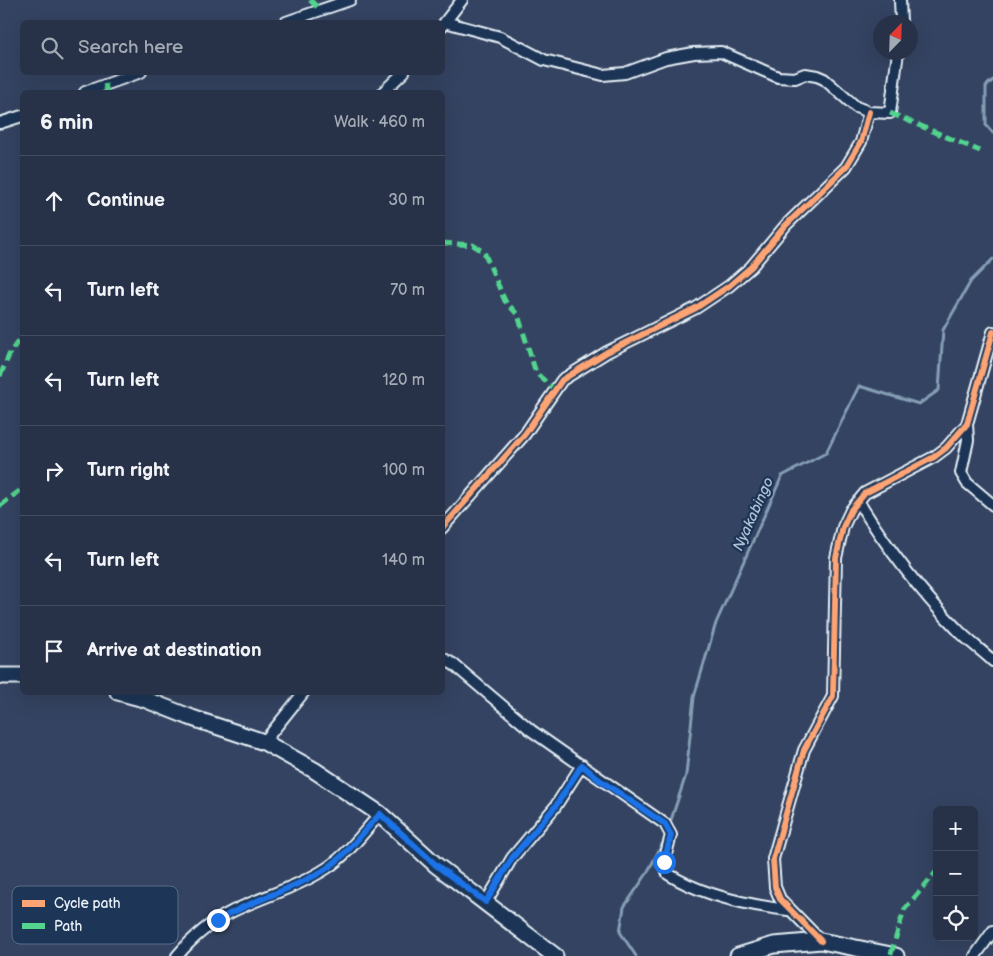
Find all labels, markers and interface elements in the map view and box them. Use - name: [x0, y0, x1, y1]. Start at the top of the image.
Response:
- north arrow: [873, 15, 918, 60]
- search box: [20, 20, 445, 75]
- icon: search: [38, 34, 66, 62]
- text: Search here: [78, 36, 183, 59]
- text: 6 min: [40, 110, 93, 135]
- text: Walk · 460 m: [334, 113, 425, 132]
- icon: ahead: [40, 187, 68, 215]
- text: Continue: [87, 189, 165, 212]
- text: 30 m: [388, 191, 425, 210]
- icon: left: [40, 277, 68, 305]
- text: Turn left: [87, 279, 159, 302]
- text: 70 m: [390, 281, 425, 300]
- icon: left: [40, 367, 68, 395]
- text: Turn left: [87, 369, 159, 392]
- text: 120 m: [382, 371, 425, 390]
- icon: right: [40, 457, 68, 485]
- text: Turn right: [87, 459, 170, 482]
- text: 100 m: [382, 461, 425, 480]
- water label: Nyakabingo: [729, 474, 778, 554]
- icon: left: [40, 547, 68, 575]
- text: Turn left: [87, 549, 159, 572]
- text: 140 m: [382, 551, 425, 570]
- icon: arrive: [40, 637, 68, 665]
- text: Arrive at destination: [87, 639, 262, 662]
- map controls: [933, 806, 978, 941]
- button: +: [933, 806, 978, 851]
- route start: [653, 851, 676, 874]
- button: −: [933, 851, 978, 896]
- legend: [12, 886, 178, 944]
- text: Cycle path: [54, 895, 121, 912]
- button: locate: [933, 896, 978, 941]
- route end: [207, 909, 230, 932]
- text: Path: [54, 918, 82, 935]

